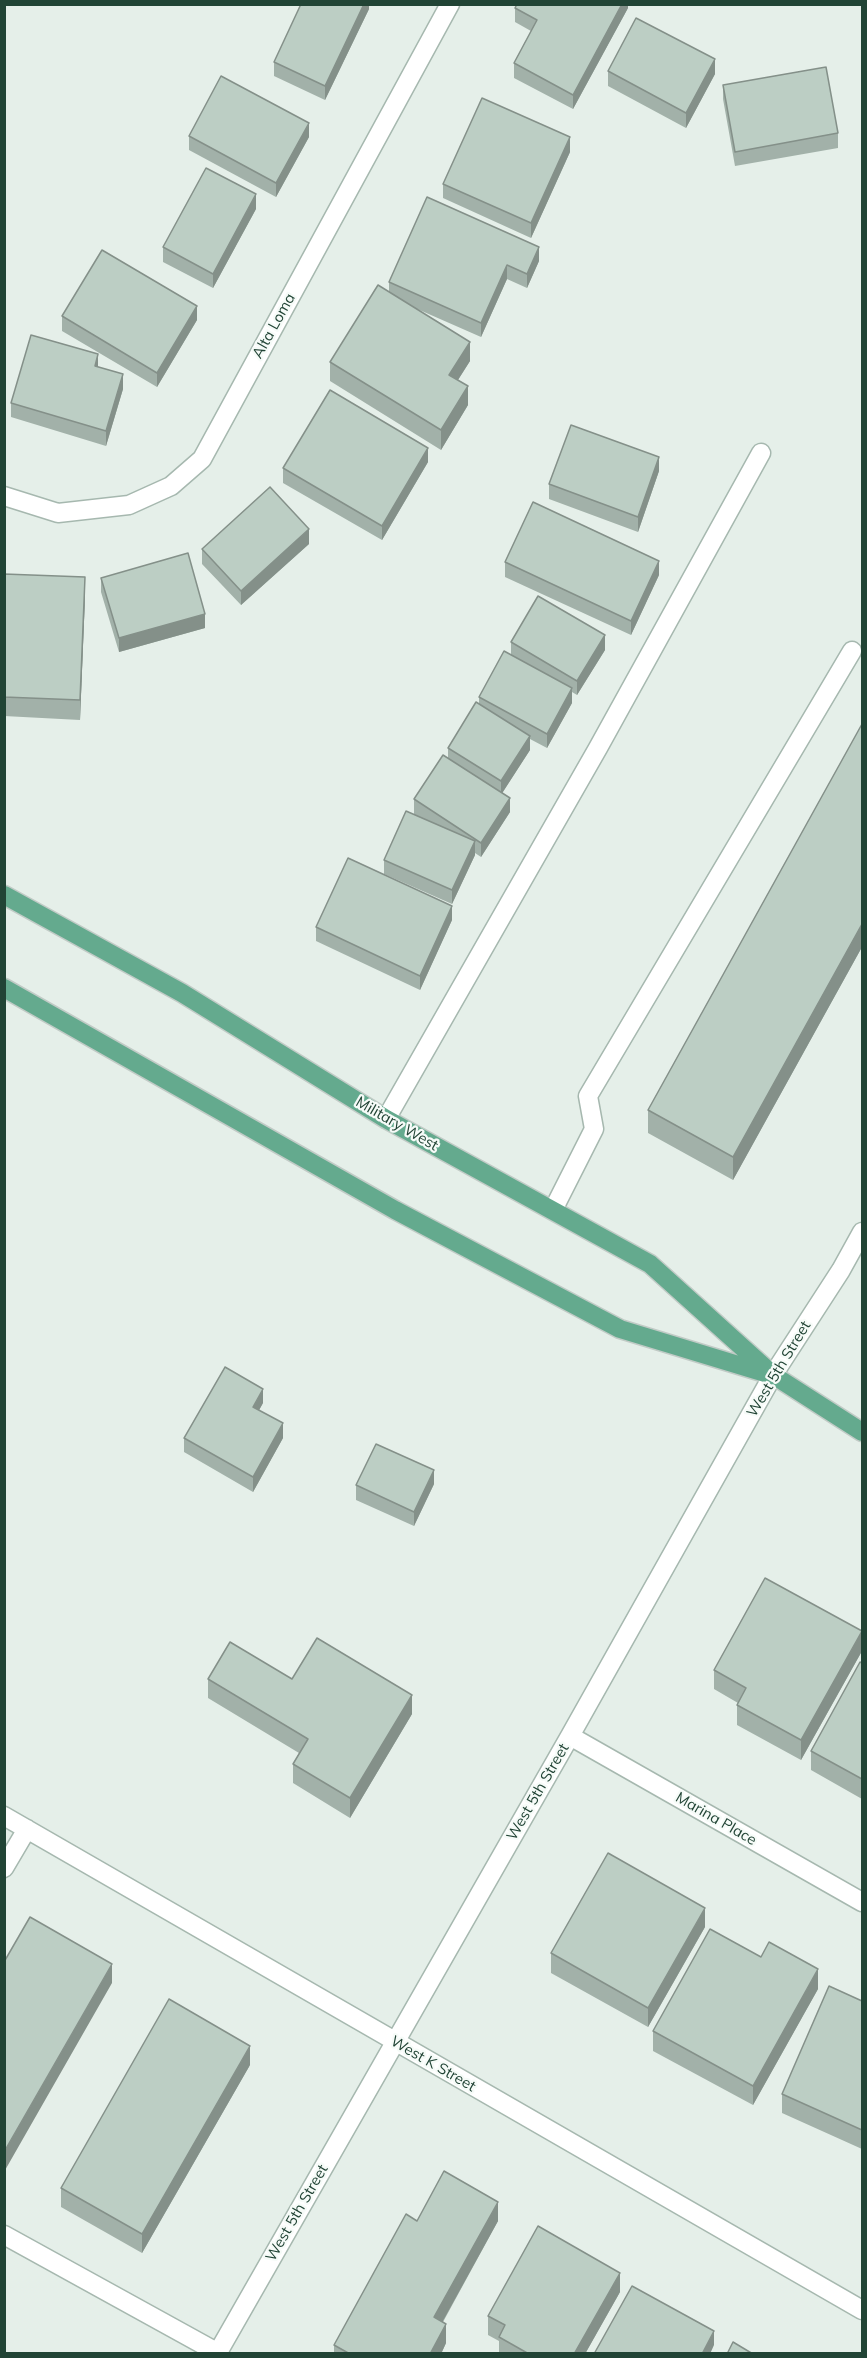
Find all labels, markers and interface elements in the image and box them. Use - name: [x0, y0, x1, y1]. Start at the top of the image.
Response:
- street label: Alta Loma: [249, 290, 299, 362]
- street label: Military West: [353, 1093, 441, 1155]
- street label: West 5th Street: [743, 1318, 815, 1420]
- street label: West 5th Street: [503, 1740, 573, 1844]
- street label: Marina Place: [672, 1789, 760, 1849]
- street label: West K Street: [387, 2032, 479, 2096]
- street label: West 5th Street: [262, 2161, 332, 2265]

